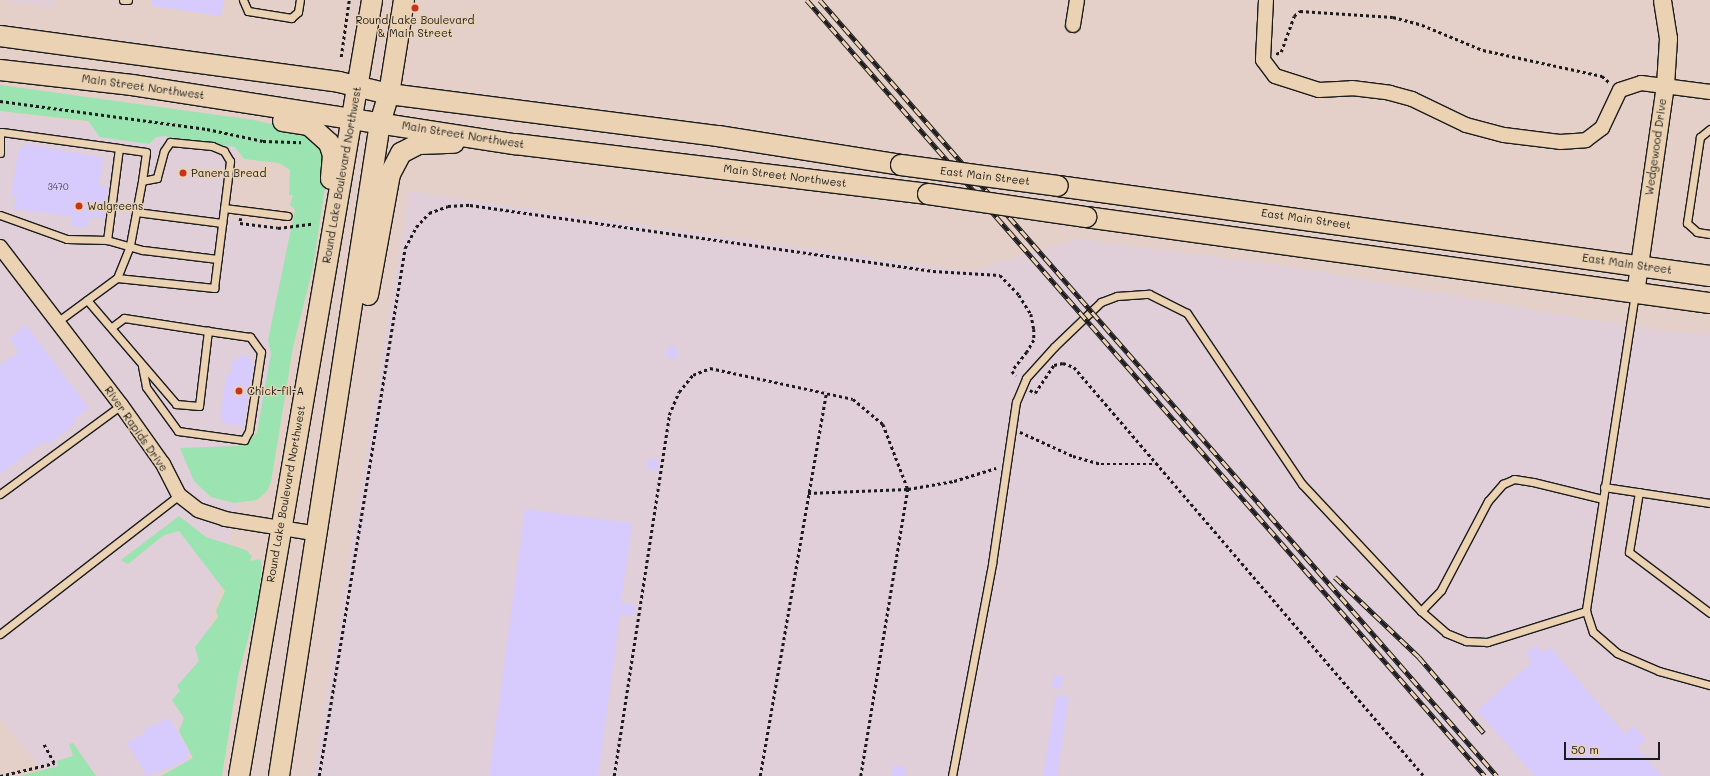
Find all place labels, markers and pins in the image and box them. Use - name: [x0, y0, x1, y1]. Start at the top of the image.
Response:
- marker: Round Lake Boulevard & Main Street: [410, 3, 420, 13]
- place label: Round Lake Boulevard & Main Street: [355, 14, 475, 40]
- place label: Panera Bread: [191, 166, 266, 180]
- marker: Panera Bread: [178, 168, 188, 178]
- place label: Walgreens: [87, 199, 143, 213]
- marker: Walgreens: [74, 201, 84, 211]
- place label: Chick-fil-A: [247, 384, 304, 398]
- marker: Chick-fil-A: [234, 386, 244, 396]

